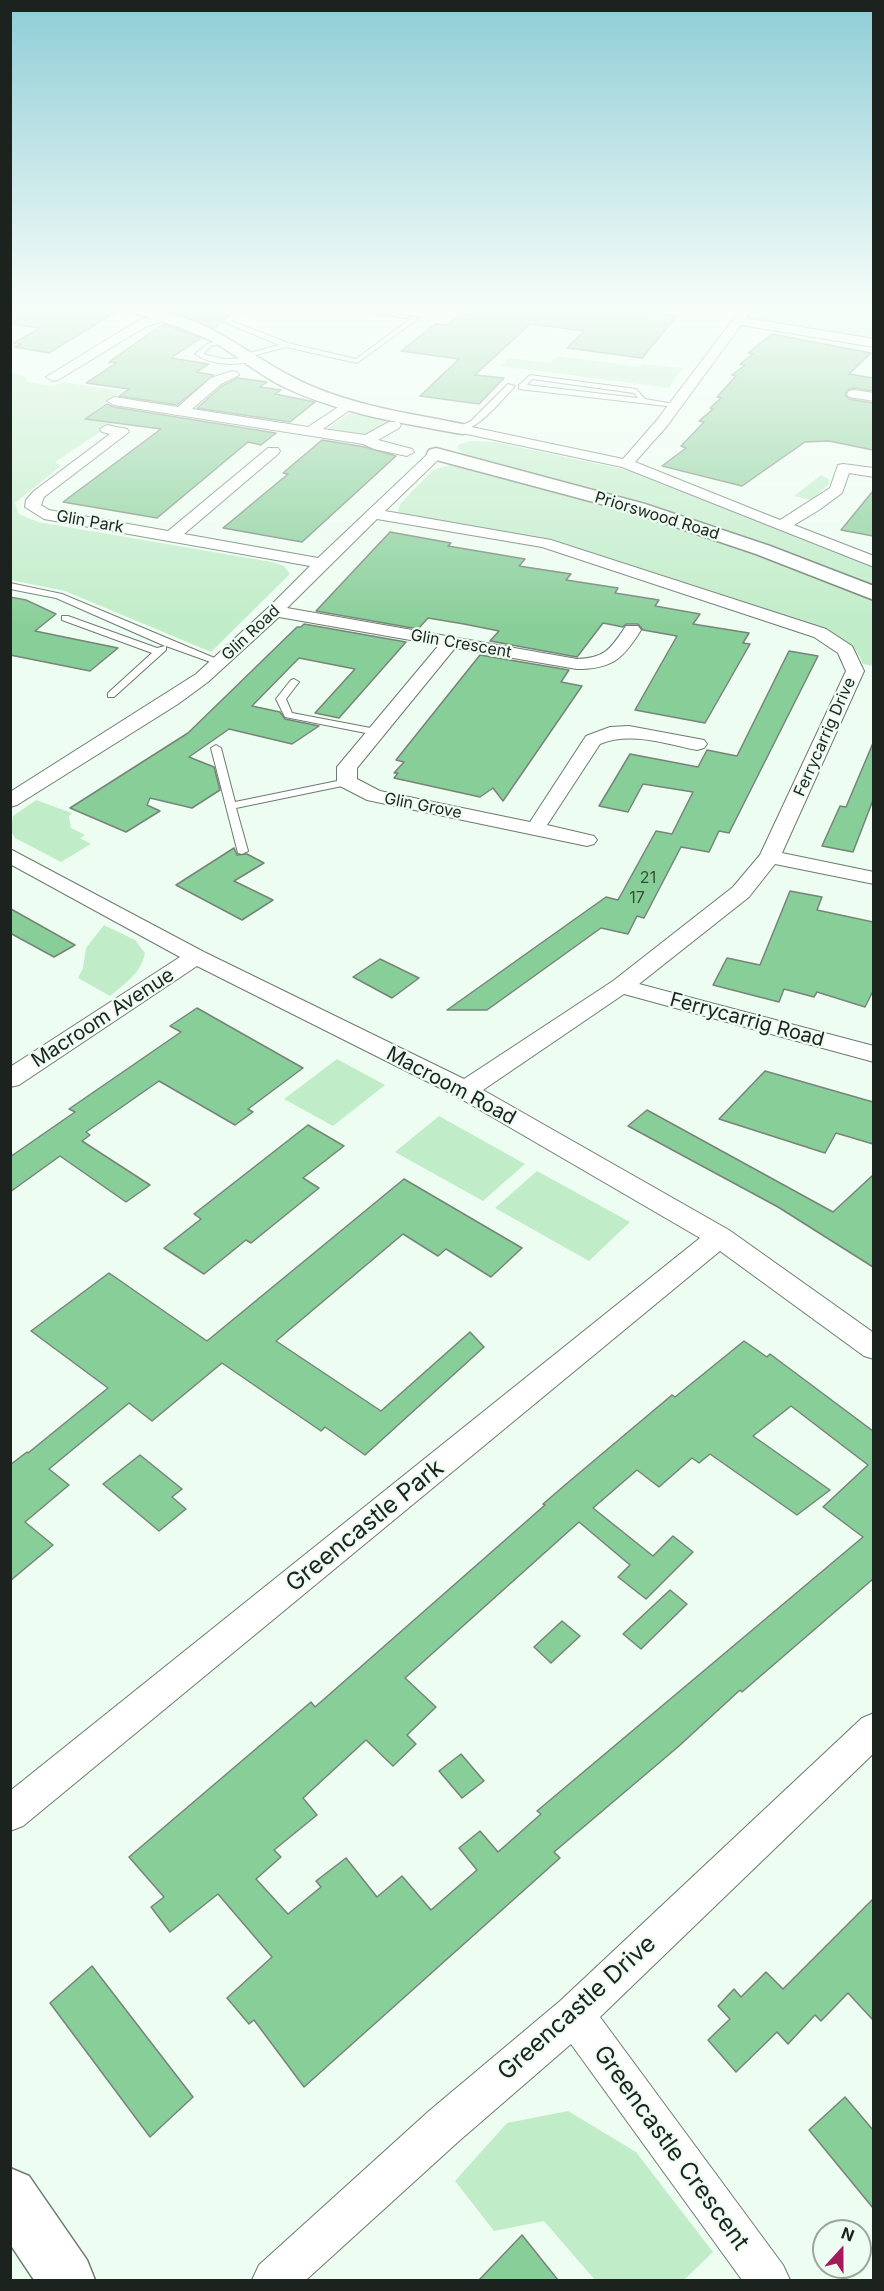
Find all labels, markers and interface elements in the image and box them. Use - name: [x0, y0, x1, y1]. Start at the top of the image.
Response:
- street label: Priorswood Road: [592, 488, 722, 544]
- street label: Glin Park: [55, 507, 125, 537]
- street label: Glin Road: [218, 601, 284, 665]
- street label: Glin Crescent: [409, 626, 513, 662]
- street label: Ferrycarrig Drive: [790, 675, 860, 799]
- street label: Glin Grove: [383, 789, 463, 823]
- house number: 21: [640, 868, 656, 888]
- house number: 17: [629, 888, 645, 908]
- street label: Macroom Avenue: [27, 963, 179, 1073]
- street label: Ferrycarrig Road: [667, 988, 827, 1052]
- street label: Macroom Road: [382, 1042, 520, 1130]
- street label: Greencastle Park: [280, 1454, 450, 1598]
- street label: Greencastle Drive: [492, 1929, 662, 2087]
- street label: Greencastle Crescent: [587, 2040, 755, 2256]
- north arrow: [812, 2219, 872, 2279]
- text: N: [838, 2223, 857, 2246]

